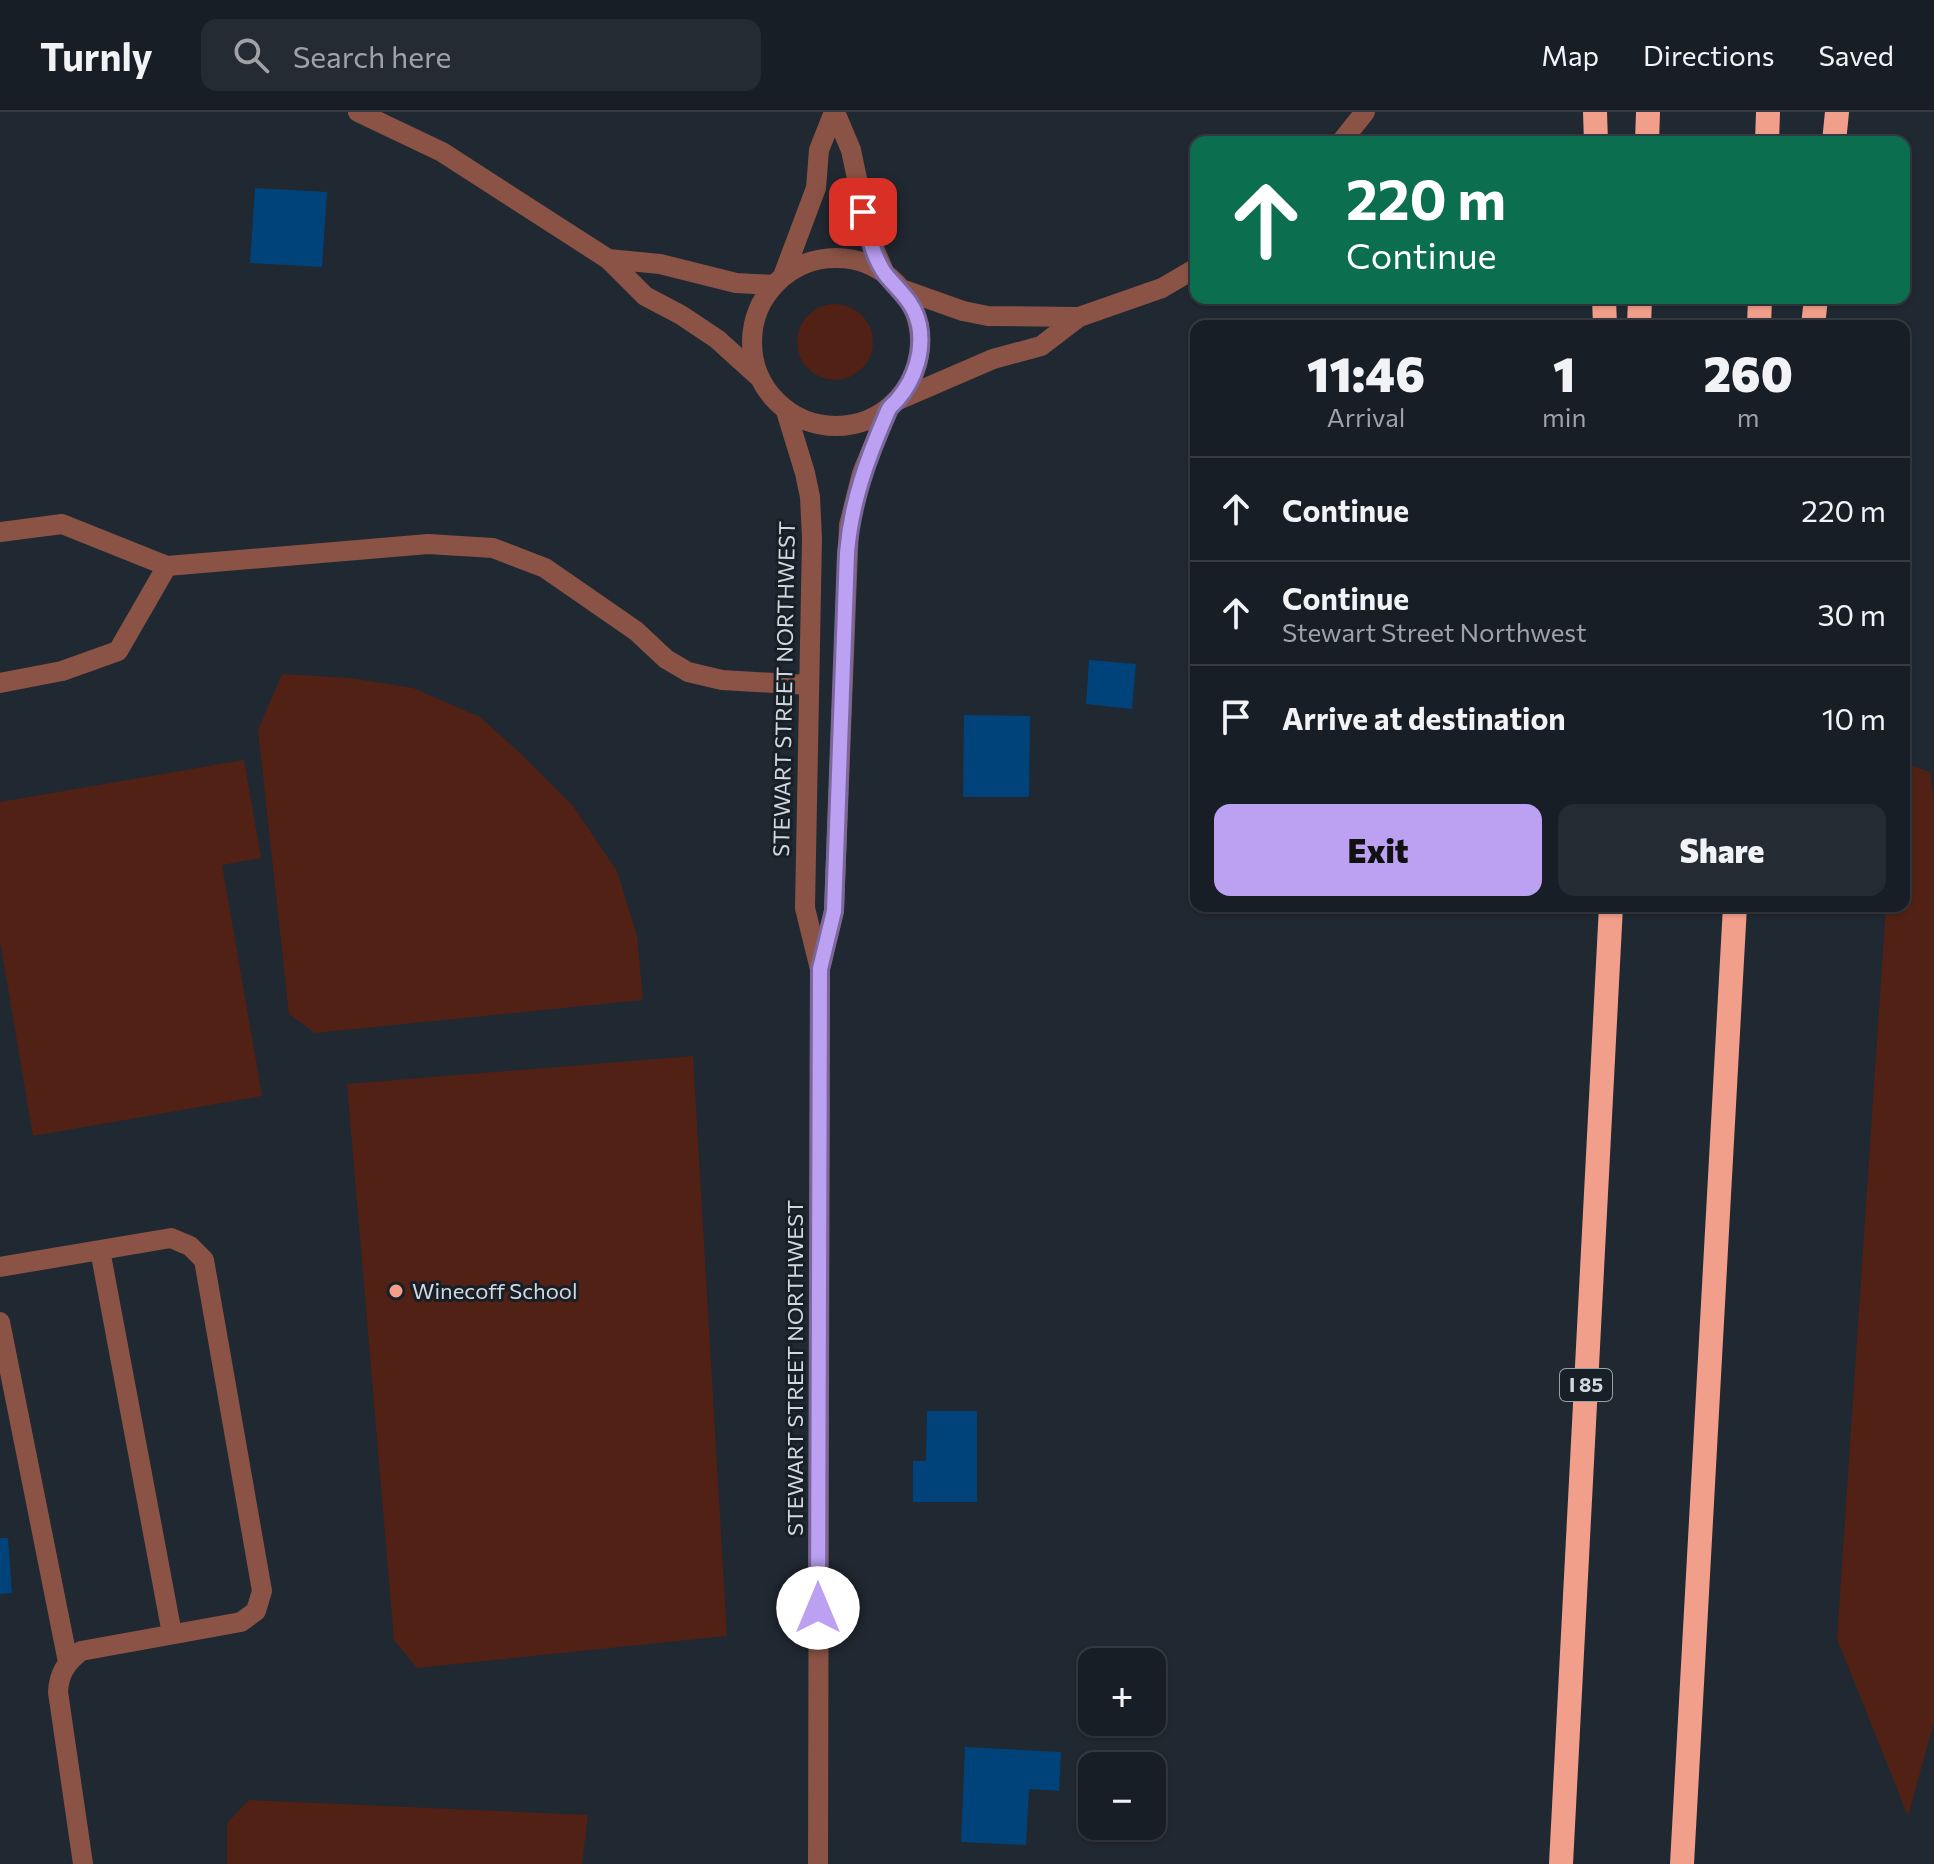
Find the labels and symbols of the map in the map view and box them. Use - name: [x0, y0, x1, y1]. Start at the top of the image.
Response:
- pin: [829, 178, 897, 246]
- street label: STEWART STREET NORTHWEST: [767, 521, 800, 857]
- street label: STEWART STREET NORTHWEST: [781, 1200, 808, 1536]
- place label: Winecoff School: [412, 1277, 578, 1304]
- marker: Winecoff School: [387, 1282, 405, 1300]
- road number: I 85: [1560, 1369, 1612, 1401]
- position arrow: [776, 1566, 860, 1650]

